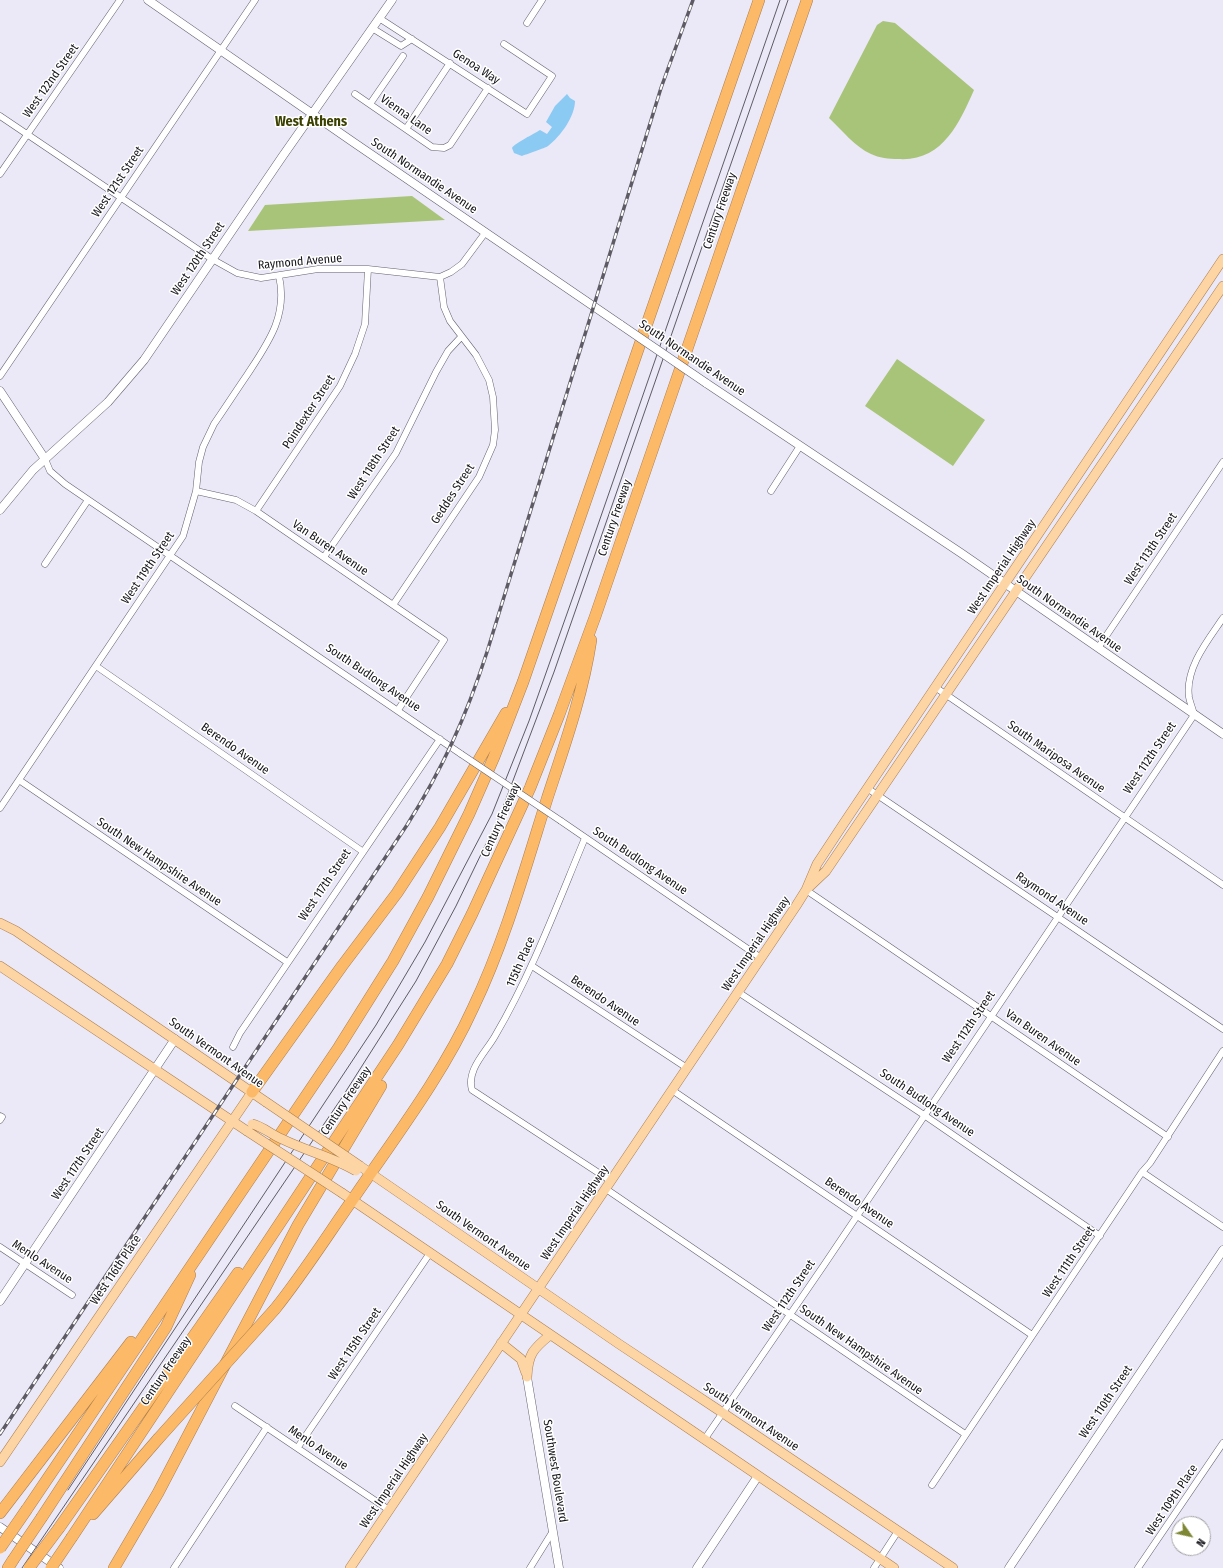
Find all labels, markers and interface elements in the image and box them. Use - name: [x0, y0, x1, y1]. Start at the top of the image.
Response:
- street label: West 122nd Street: [20, 41, 82, 121]
- street label: Genoa Way: [450, 46, 502, 88]
- street label: Vienna Lane: [377, 92, 435, 138]
- district label: West Athens: [275, 114, 347, 130]
- street label: South Normandie Avenue: [368, 135, 480, 217]
- street label: West 121st Street: [89, 144, 147, 220]
- street label: Century Freeway: [700, 171, 740, 251]
- street label: West 120th Street: [168, 220, 228, 298]
- street label: Raymond Avenue: [257, 251, 343, 273]
- street label: South Normandie Avenue: [636, 317, 748, 399]
- street label: Poindexter Street: [280, 372, 338, 452]
- street label: West 118th Street: [345, 424, 403, 502]
- street label: Geddes Street: [428, 461, 478, 527]
- street label: Century Freeway: [595, 478, 635, 558]
- street label: West 113th Street: [1122, 510, 1180, 588]
- street label: Van Buren Avenue: [289, 517, 371, 579]
- street label: West Imperial Highway: [965, 517, 1039, 617]
- street label: West 119th Street: [118, 529, 178, 607]
- street label: South Normandie Avenue: [1014, 572, 1124, 656]
- street label: South Budlong Avenue: [323, 641, 423, 715]
- street label: South Mariposa Avenue: [1004, 718, 1108, 796]
- street label: West 112th Street: [1121, 719, 1179, 797]
- street label: Berendo Avenue: [198, 720, 272, 778]
- street label: Century Freeway: [478, 781, 524, 859]
- street label: South New Hampshire Avenue: [94, 815, 224, 909]
- street label: South Budlong Avenue: [590, 824, 690, 898]
- street label: West 117th Street: [296, 846, 354, 924]
- street label: Raymond Avenue: [1013, 869, 1091, 929]
- street label: West Imperial Highway: [719, 894, 793, 994]
- street label: 115th Place: [504, 935, 538, 989]
- street label: Berendo Avenue: [568, 973, 642, 1029]
- street label: West 112th Street: [940, 988, 998, 1066]
- street label: Van Buren Avenue: [1003, 1007, 1083, 1069]
- street label: South Vermont Avenue: [166, 1015, 266, 1091]
- street label: Century Freeway: [318, 1064, 374, 1138]
- street label: South Budlong Avenue: [877, 1066, 977, 1140]
- street label: West 117th Street: [49, 1125, 107, 1203]
- street label: West Imperial Highway: [538, 1163, 612, 1263]
- street label: Berendo Avenue: [822, 1175, 896, 1231]
- street label: South Vermont Avenue: [433, 1198, 533, 1274]
- street label: West 111th Street: [1040, 1224, 1098, 1300]
- street label: West 116th Place: [87, 1232, 145, 1308]
- street label: Menlo Avenue: [9, 1237, 75, 1287]
- street label: West 112th Street: [760, 1257, 818, 1335]
- street label: South New Hampshire Avenue: [797, 1302, 925, 1398]
- street label: West 115th Street: [326, 1305, 384, 1383]
- street label: Century Freeway: [138, 1334, 194, 1408]
- street label: West 110th Street: [1076, 1363, 1136, 1441]
- street label: South Vermont Avenue: [700, 1380, 802, 1454]
- street label: Southwest Boulevard: [540, 1419, 570, 1523]
- street label: Menlo Avenue: [285, 1423, 351, 1473]
- street label: West Imperial Highway: [357, 1431, 431, 1531]
- street label: West 109th Place: [1143, 1462, 1201, 1538]
- north arrow: [1171, 1516, 1211, 1556]
- text: N: [1193, 1536, 1208, 1549]

